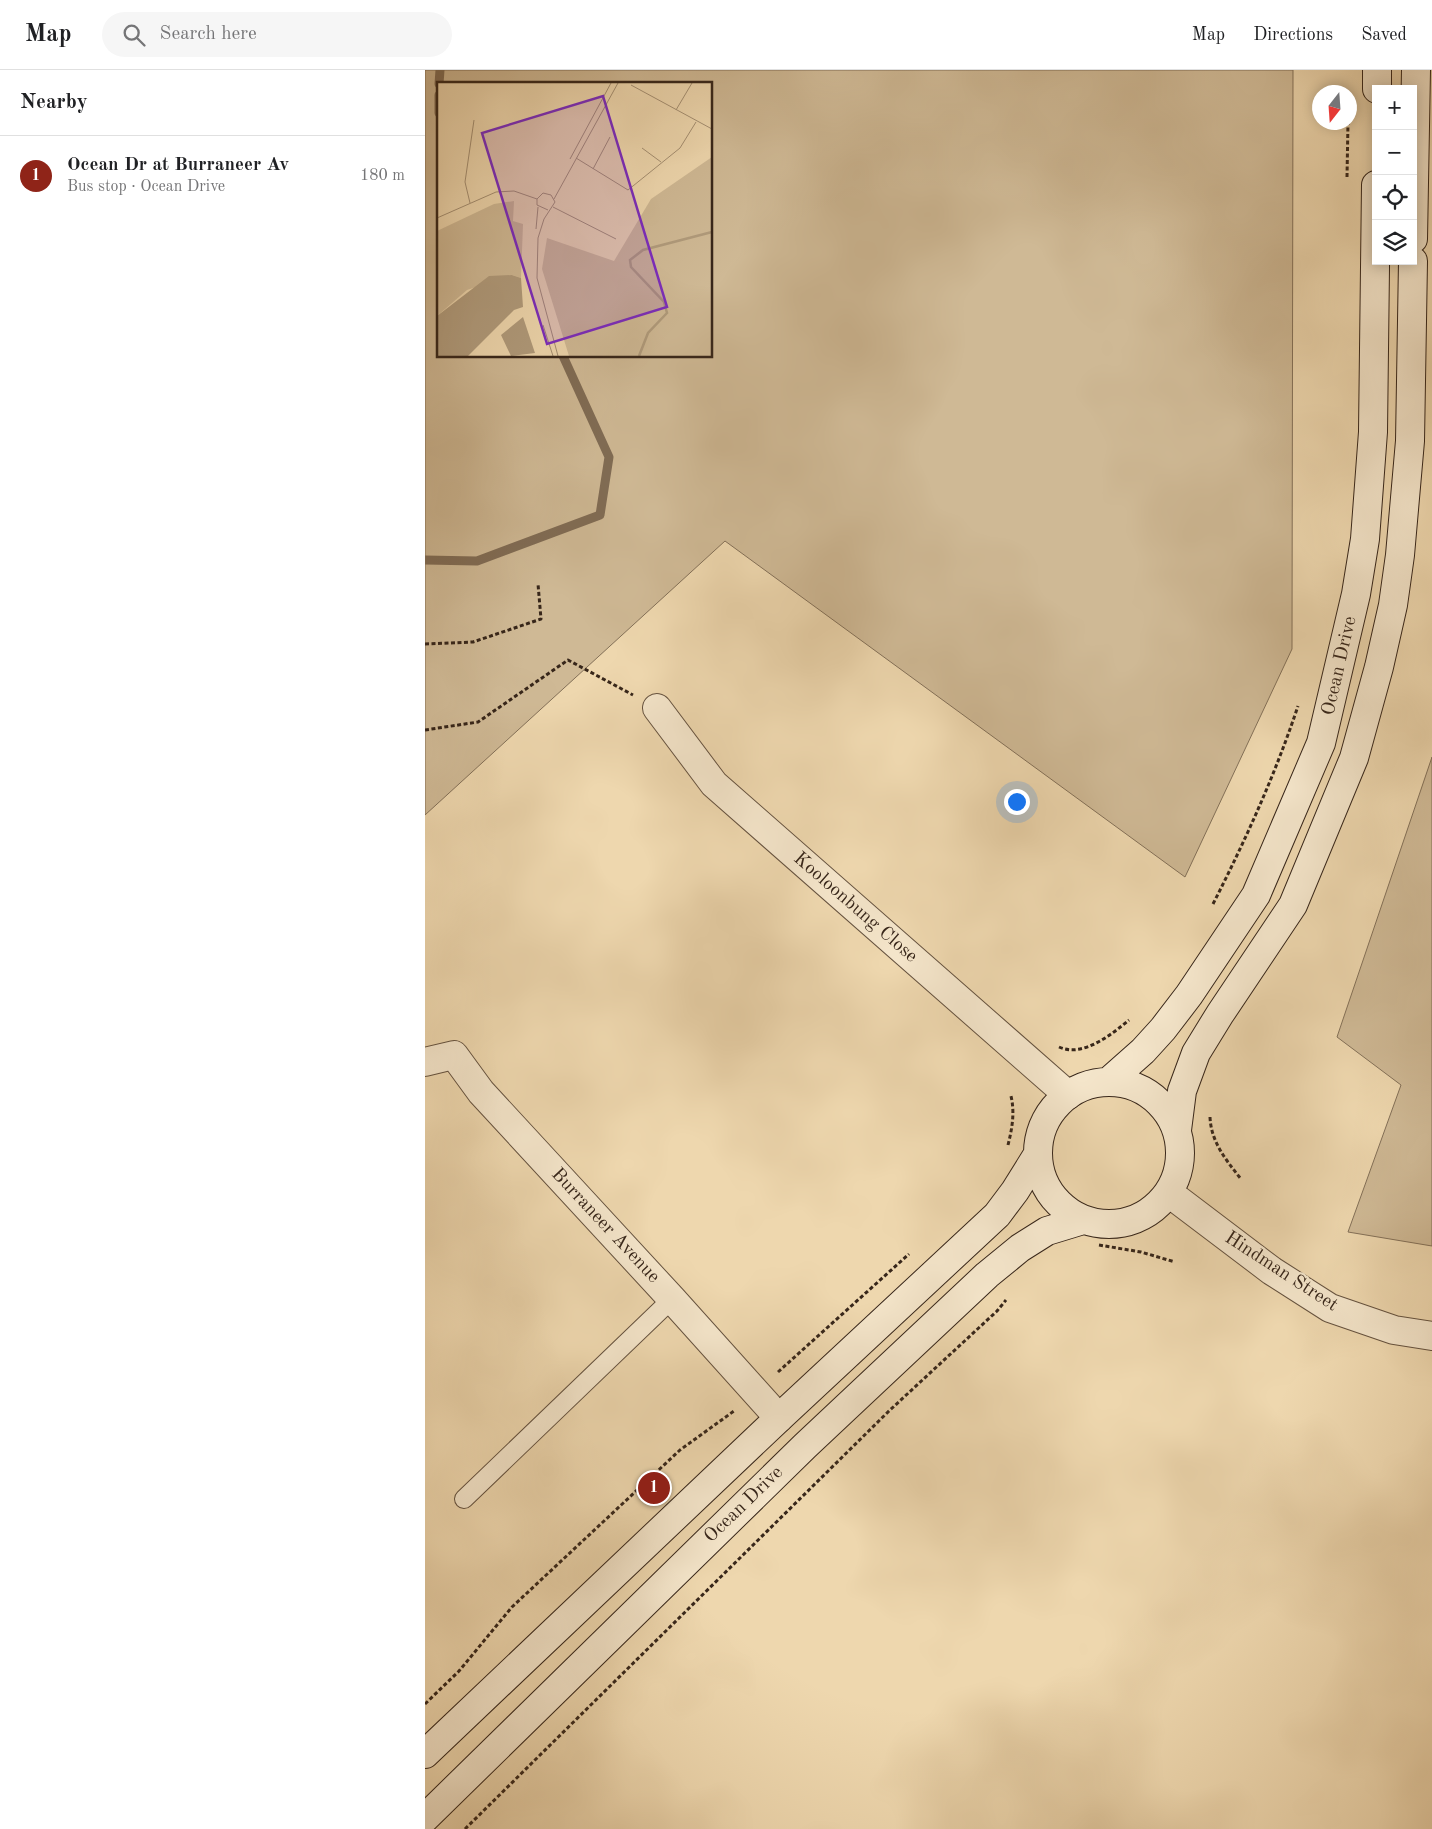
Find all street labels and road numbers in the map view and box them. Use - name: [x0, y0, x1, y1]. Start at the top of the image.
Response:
- street label: Ocean Drive: [1319, 615, 1361, 717]
- street label: Kooloonbung Close: [789, 849, 921, 967]
- street label: Burraneer Avenue: [547, 1165, 663, 1287]
- street label: Hindman Street: [1221, 1228, 1341, 1316]
- street label: Ocean Drive: [701, 1463, 787, 1547]

